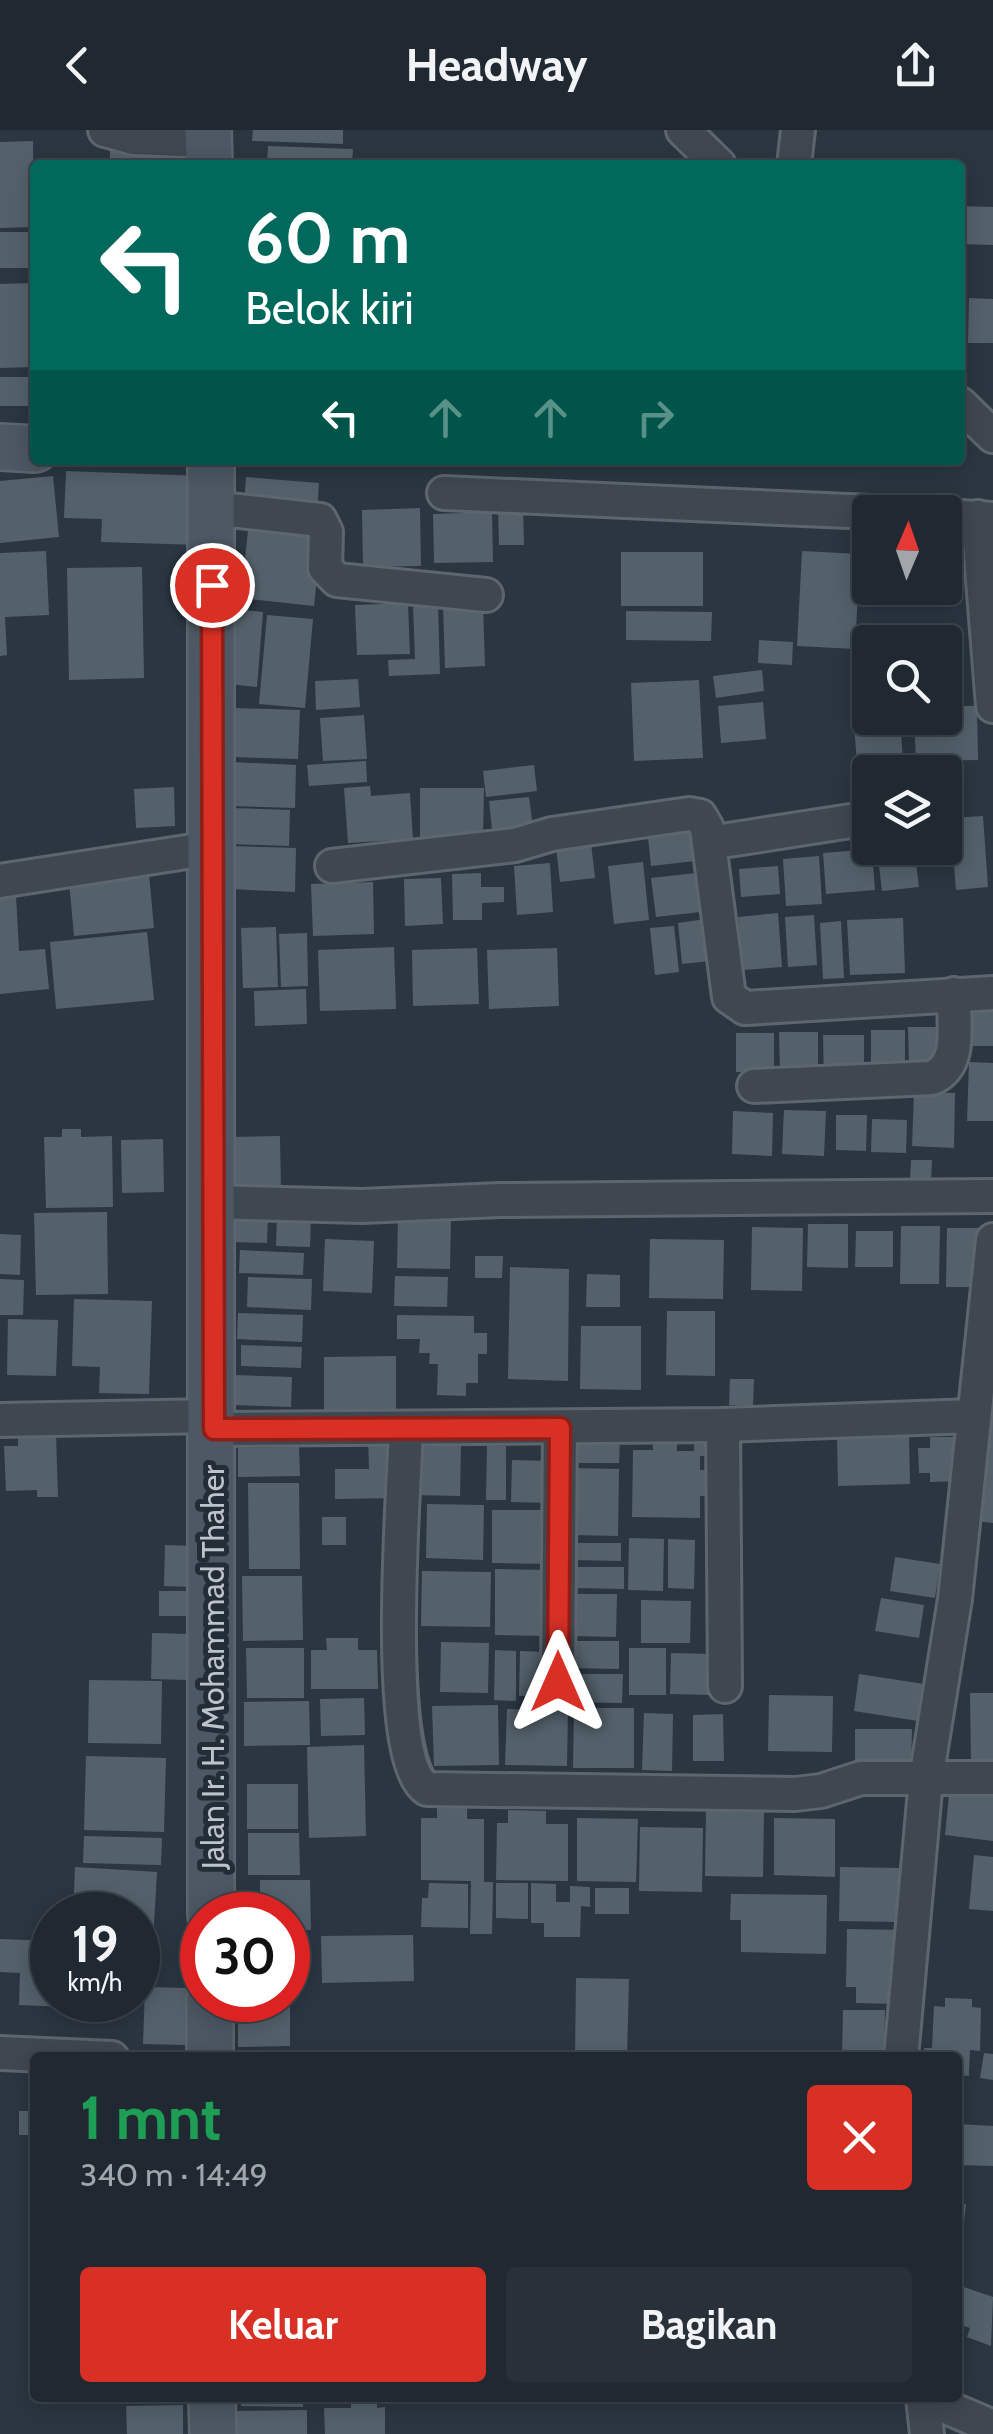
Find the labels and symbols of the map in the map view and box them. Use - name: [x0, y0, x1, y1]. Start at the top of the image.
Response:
- north arrow: [852, 495, 962, 605]
- pin: [170, 543, 255, 628]
- street label: Jalan Ir. H. Mohammad Thaher: [193, 1464, 232, 1870]
- position arrow: [506, 1630, 610, 1734]
- speed limit sign: 30: [180, 1892, 310, 2022]

